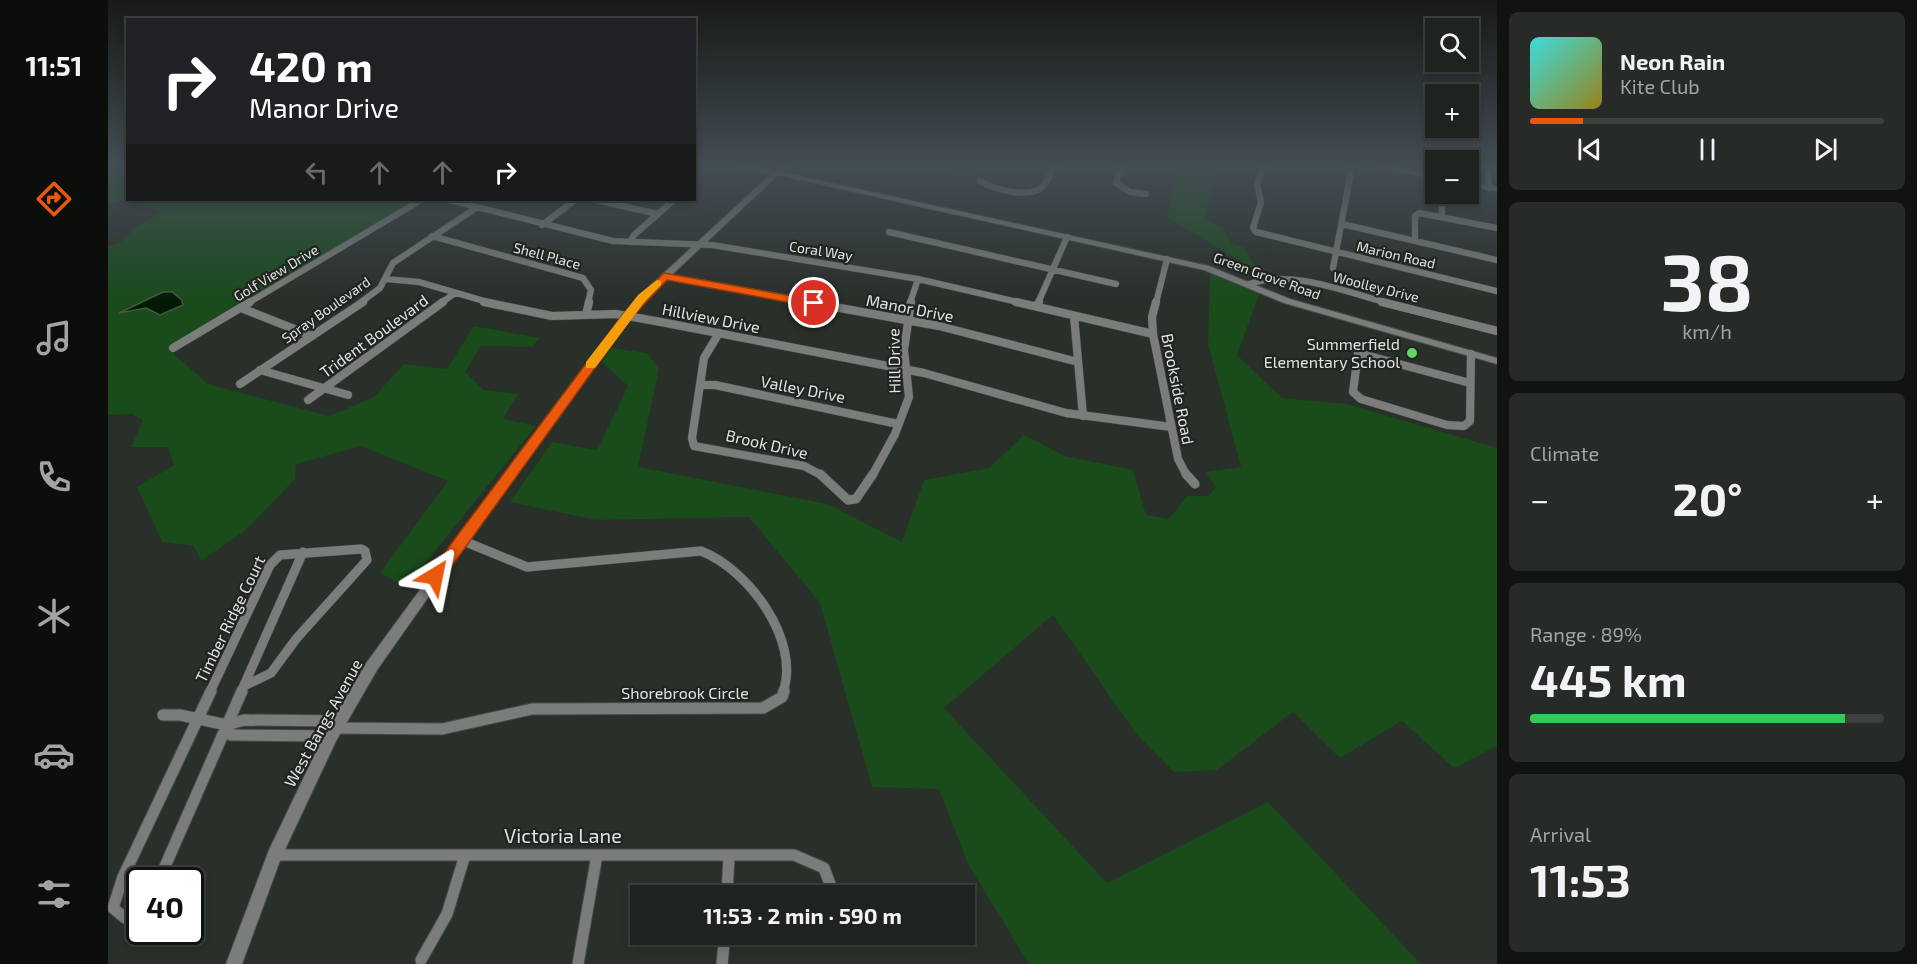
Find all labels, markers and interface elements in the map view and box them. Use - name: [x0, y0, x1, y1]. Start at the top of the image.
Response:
- map controls: [1425, 18, 1479, 204]
- button: search: [1425, 18, 1479, 72]
- text: 420 m: [249, 40, 373, 90]
- icon: right: [150, 42, 228, 120]
- text: Neon Rain: [1620, 48, 1725, 74]
- text: 11:51: [26, 49, 82, 81]
- text: Kite Club: [1620, 74, 1700, 98]
- button: +: [1425, 84, 1479, 138]
- text: Manor Drive: [249, 91, 399, 123]
- icon: previous: [1573, 133, 1606, 166]
- icon: pause: [1691, 133, 1724, 166]
- icon: next: [1809, 133, 1842, 166]
- button: −: [1425, 150, 1479, 204]
- icon: left: [300, 156, 333, 189]
- icon: ahead: [363, 156, 396, 189]
- icon: ahead: [426, 156, 459, 189]
- icon: right: [489, 156, 522, 189]
- icon: directions: [33, 178, 75, 220]
- text: 38: [1661, 233, 1753, 327]
- street label: Coral Way: [788, 237, 855, 264]
- street label: Marion Road: [1355, 237, 1437, 272]
- street label: Shell Place: [512, 238, 583, 273]
- street label: Golf View Drive: [230, 241, 321, 305]
- street label: Green Grove Road: [1211, 248, 1323, 303]
- street label: Woolley Drive: [1331, 268, 1421, 305]
- street label: Spray Boulevard: [278, 273, 373, 346]
- pin: [788, 277, 839, 328]
- icon: arrive: [797, 286, 830, 319]
- street label: Trident Boulevard: [316, 290, 431, 381]
- street label: Manor Drive: [865, 290, 956, 325]
- street label: Hillview Drive: [661, 299, 762, 336]
- icon: music: [33, 317, 75, 359]
- text: km/h: [1682, 319, 1732, 343]
- street label: Hill Drive: [883, 328, 904, 394]
- street label: Brookside Road: [1158, 332, 1199, 446]
- place label: Summerfield Elementary School: [1264, 334, 1400, 371]
- marker: Summerfield Elementary School: [1405, 346, 1419, 360]
- street label: Valley Drive: [759, 371, 847, 406]
- street label: Brook Drive: [724, 425, 810, 462]
- text: Climate: [1530, 441, 1599, 465]
- icon: phone: [33, 456, 75, 498]
- text: 20°: [1673, 471, 1743, 525]
- text: −: [1530, 479, 1549, 519]
- text: +: [1866, 479, 1884, 519]
- position arrow: [403, 544, 467, 608]
- street label: Timber Ridge Court: [191, 552, 268, 685]
- icon: climate: [33, 595, 75, 637]
- text: Range · 89%: [1530, 622, 1642, 646]
- text: 445 km: [1530, 652, 1687, 706]
- street label: West Bangs Avenue: [280, 656, 366, 790]
- street label: Shorebrook Circle: [621, 683, 749, 702]
- icon: car: [33, 734, 75, 776]
- text: Arrival: [1530, 822, 1591, 846]
- street label: Victoria Lane: [504, 823, 622, 847]
- text: 11:53: [1530, 852, 1631, 906]
- speed limit sign: 40: [126, 867, 204, 945]
- icon: filters: [33, 873, 75, 915]
- text: 11:53 · 2 min · 590 m: [703, 902, 902, 928]

